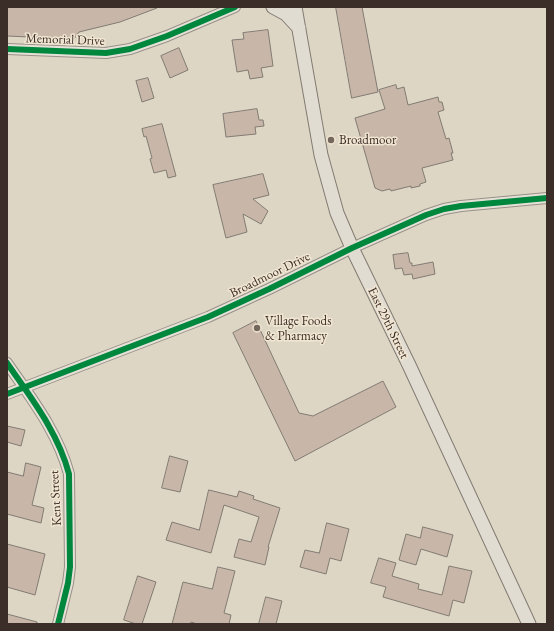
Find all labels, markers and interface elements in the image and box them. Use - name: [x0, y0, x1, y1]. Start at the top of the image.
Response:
- street label: Memorial Drive: [25, 31, 105, 49]
- place label: Broadmoor: [339, 132, 396, 148]
- marker: Broadmoor: [326, 135, 336, 145]
- street label: Broadmoor Drive: [227, 249, 313, 301]
- street label: East 29th Street: [364, 285, 412, 361]
- place label: Village Foods & Pharmacy: [265, 313, 331, 344]
- marker: Village Foods & Pharmacy: [252, 323, 262, 333]
- street label: Kent Street: [47, 470, 65, 526]

